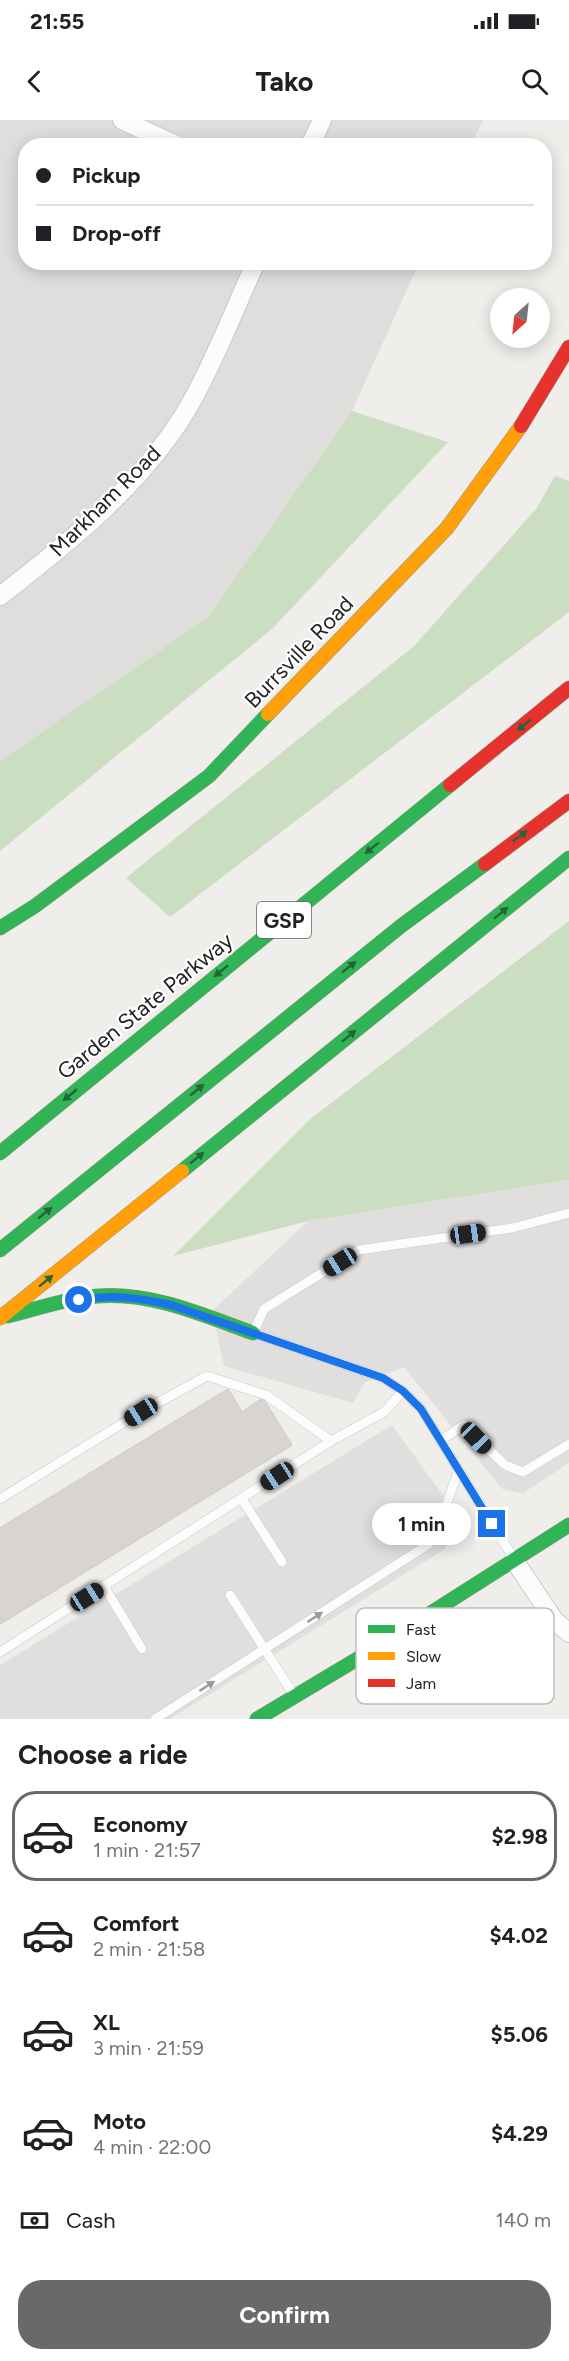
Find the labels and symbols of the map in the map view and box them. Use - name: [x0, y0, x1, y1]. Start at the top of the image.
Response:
- north arrow: [490, 288, 550, 348]
- street label: Markham Road: [44, 440, 166, 562]
- street label: Burrsville Road: [239, 590, 359, 714]
- one-way arrow: [516, 718, 531, 731]
- one-way arrow: [513, 831, 528, 843]
- one-way arrow: [365, 841, 380, 854]
- road number: GSP: [257, 902, 311, 938]
- one-way arrow: [493, 908, 508, 920]
- street label: Garden State Parkway: [52, 927, 239, 1085]
- one-way arrow: [341, 962, 356, 974]
- one-way arrow: [214, 964, 229, 977]
- one-way arrow: [341, 1029, 357, 1042]
- one-way arrow: [189, 1083, 205, 1096]
- one-way arrow: [62, 1088, 78, 1101]
- one-way arrow: [189, 1152, 205, 1165]
- one-way arrow: [37, 1206, 53, 1219]
- car: [449, 1223, 487, 1245]
- car: [320, 1245, 360, 1279]
- one-way arrow: [38, 1275, 53, 1287]
- route start: [65, 1286, 92, 1313]
- car: [121, 1395, 161, 1429]
- car: [457, 1419, 495, 1457]
- car: [257, 1459, 297, 1493]
- callout: 1 min: [372, 1503, 471, 1545]
- route end: [478, 1510, 505, 1537]
- car: [67, 1580, 107, 1614]
- legend: [356, 1608, 554, 1704]
- one-way arrow: [307, 1612, 323, 1623]
- text: Fast: [406, 1620, 436, 1639]
- text: Slow: [406, 1647, 441, 1666]
- text: Jam: [406, 1674, 436, 1693]
- one-way arrow: [199, 1681, 215, 1692]

